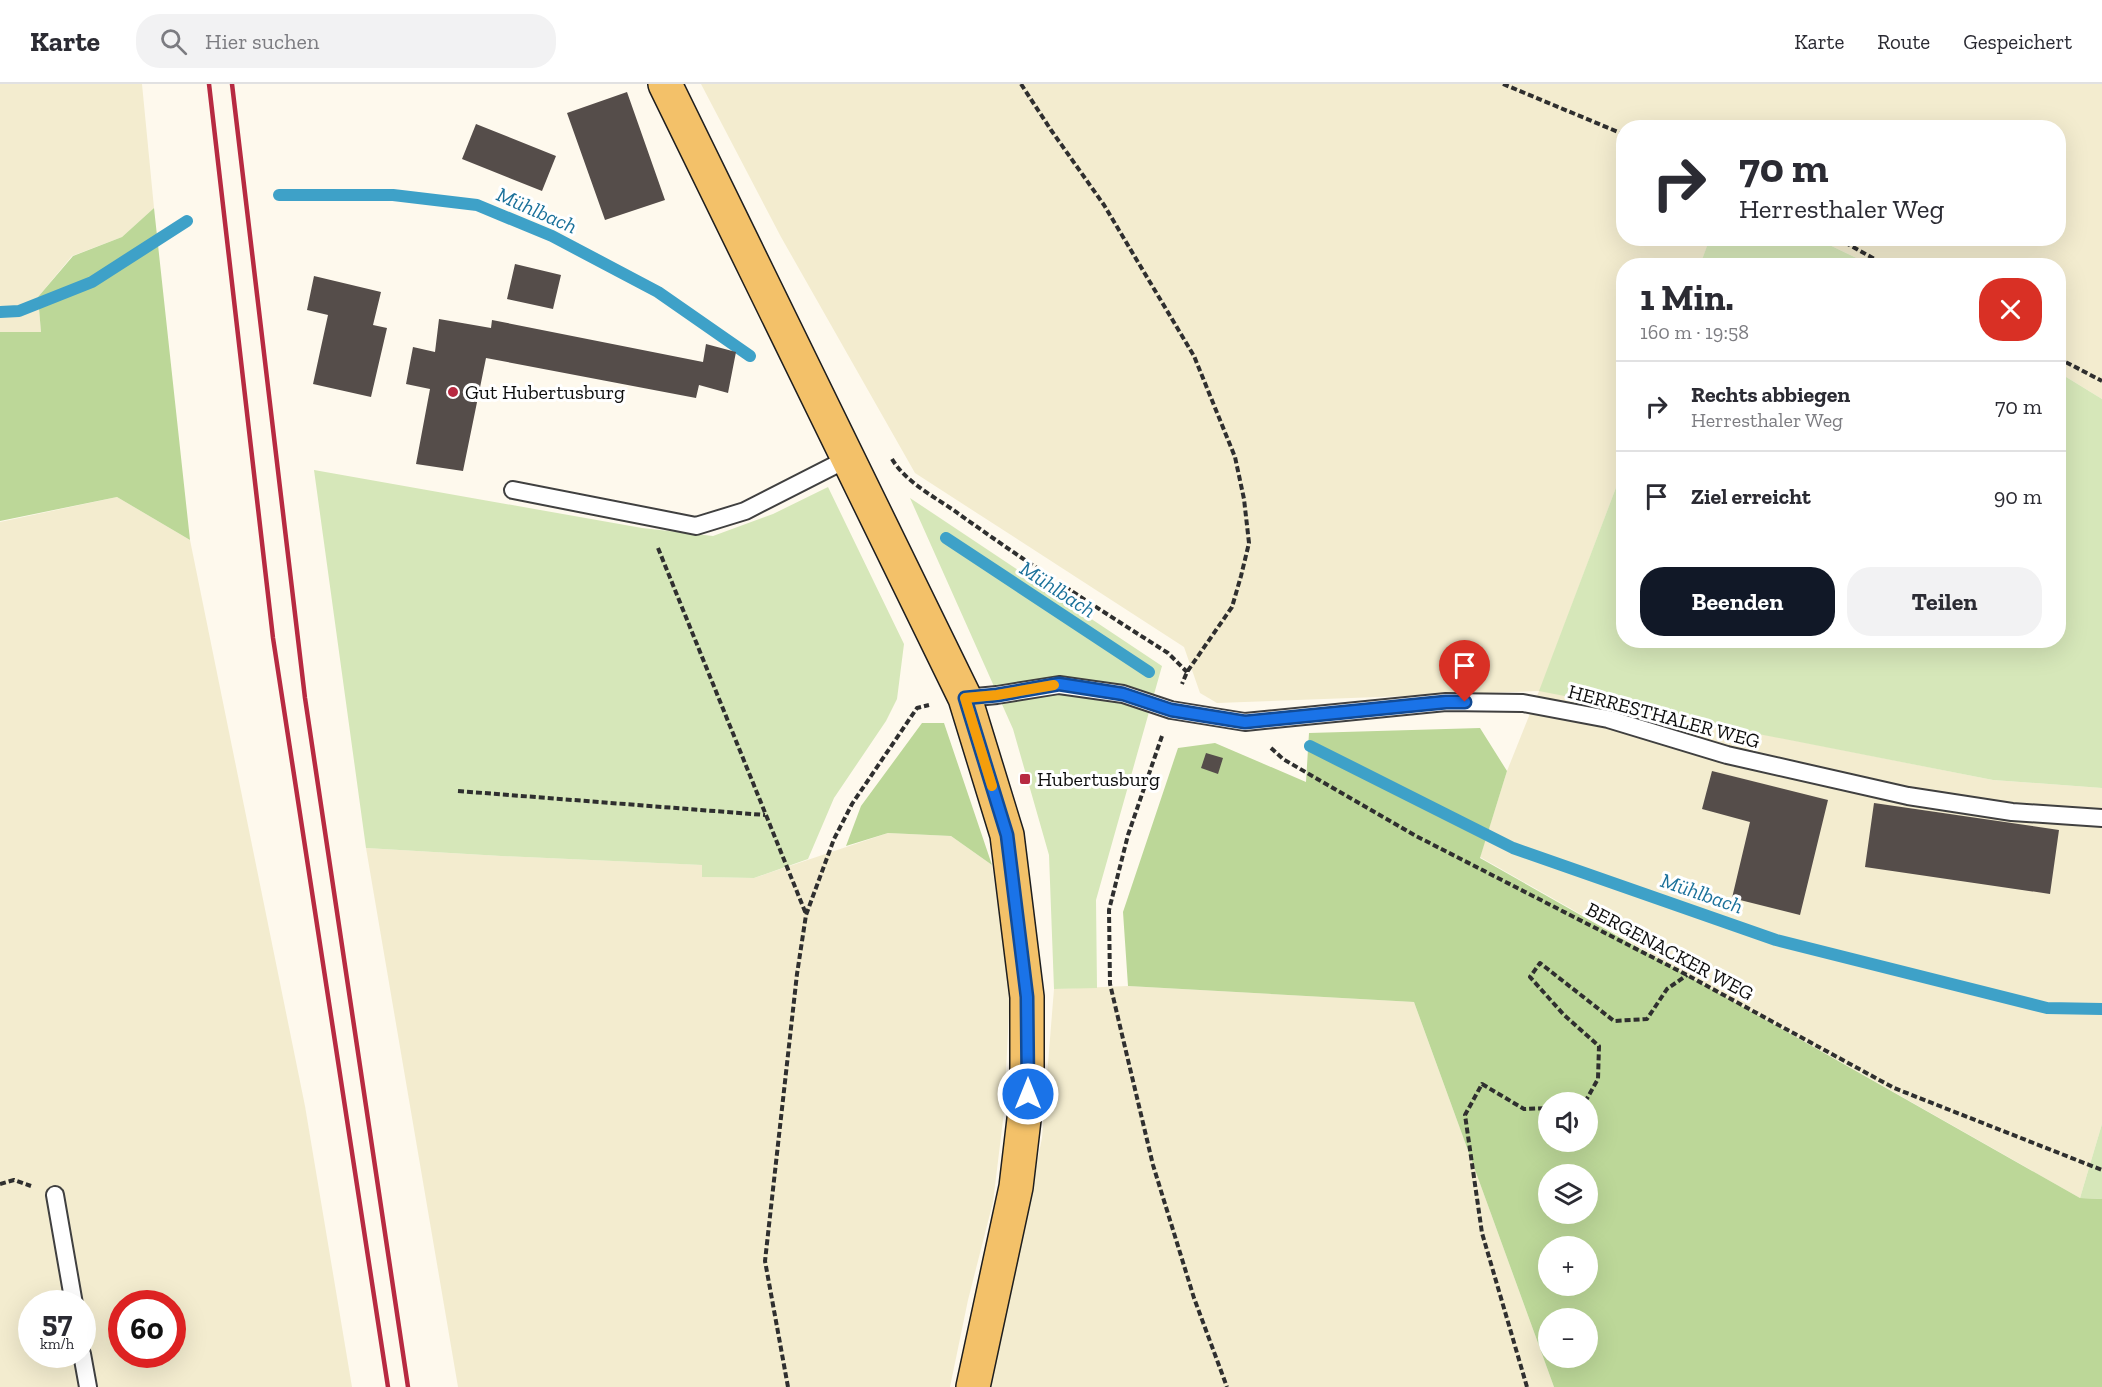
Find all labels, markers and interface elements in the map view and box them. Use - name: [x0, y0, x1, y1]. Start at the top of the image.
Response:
- search box: [136, 14, 556, 68]
- text: Karte: [30, 25, 100, 58]
- icon: search: [157, 25, 190, 58]
- text: Hier suchen: [205, 28, 319, 55]
- text: Karte: [1794, 29, 1844, 54]
- text: Route: [1877, 29, 1930, 54]
- text: Gespeichert: [1963, 29, 2072, 54]
- text: 70 m: [1739, 142, 1829, 193]
- icon: right: [1640, 144, 1718, 222]
- water label: Mühlbach: [493, 181, 581, 239]
- text: Herresthaler Weg: [1739, 193, 1944, 225]
- text: 1 Min.: [1640, 276, 1734, 319]
- button: close: [1979, 278, 2042, 341]
- text: 160 m · 19:58: [1640, 320, 1749, 344]
- place label: Gut Hubertusburg: [465, 380, 625, 404]
- text: Rechts abbiegen: [1691, 381, 1850, 408]
- marker: Gut Hubertusburg: [446, 385, 460, 399]
- icon: right: [1640, 390, 1673, 423]
- text: 70 m: [1995, 393, 2042, 420]
- text: Herresthaler Weg: [1691, 408, 1843, 432]
- icon: arrive: [1640, 480, 1673, 513]
- text: Ziel erreicht: [1691, 483, 1811, 510]
- text: 90 m: [1994, 483, 2042, 510]
- water label: Mühlbach: [1015, 555, 1101, 623]
- button: Beenden: [1640, 567, 1835, 636]
- button: Teilen: [1847, 567, 2042, 636]
- pin: [1439, 640, 1490, 702]
- icon: arrive: [1448, 649, 1481, 682]
- street label: HERRESTHALER WEG: [1565, 679, 1763, 753]
- place label: Hubertusburg: [1037, 767, 1160, 791]
- marker: Hubertusburg: [1018, 772, 1032, 786]
- water label: Mühlbach: [1658, 867, 1746, 919]
- street label: BERGENACKER WEG: [1582, 897, 1758, 1005]
- position arrow: [996, 1062, 1060, 1126]
- map controls: [1538, 1092, 1598, 1368]
- button: sound: [1538, 1092, 1598, 1152]
- button: layers: [1538, 1164, 1598, 1224]
- button: +: [1538, 1236, 1598, 1296]
- speed limit sign: 60: [108, 1290, 186, 1368]
- text: 57: [42, 1304, 72, 1340]
- button: −: [1538, 1308, 1598, 1368]
- text: km/h: [40, 1335, 74, 1353]

